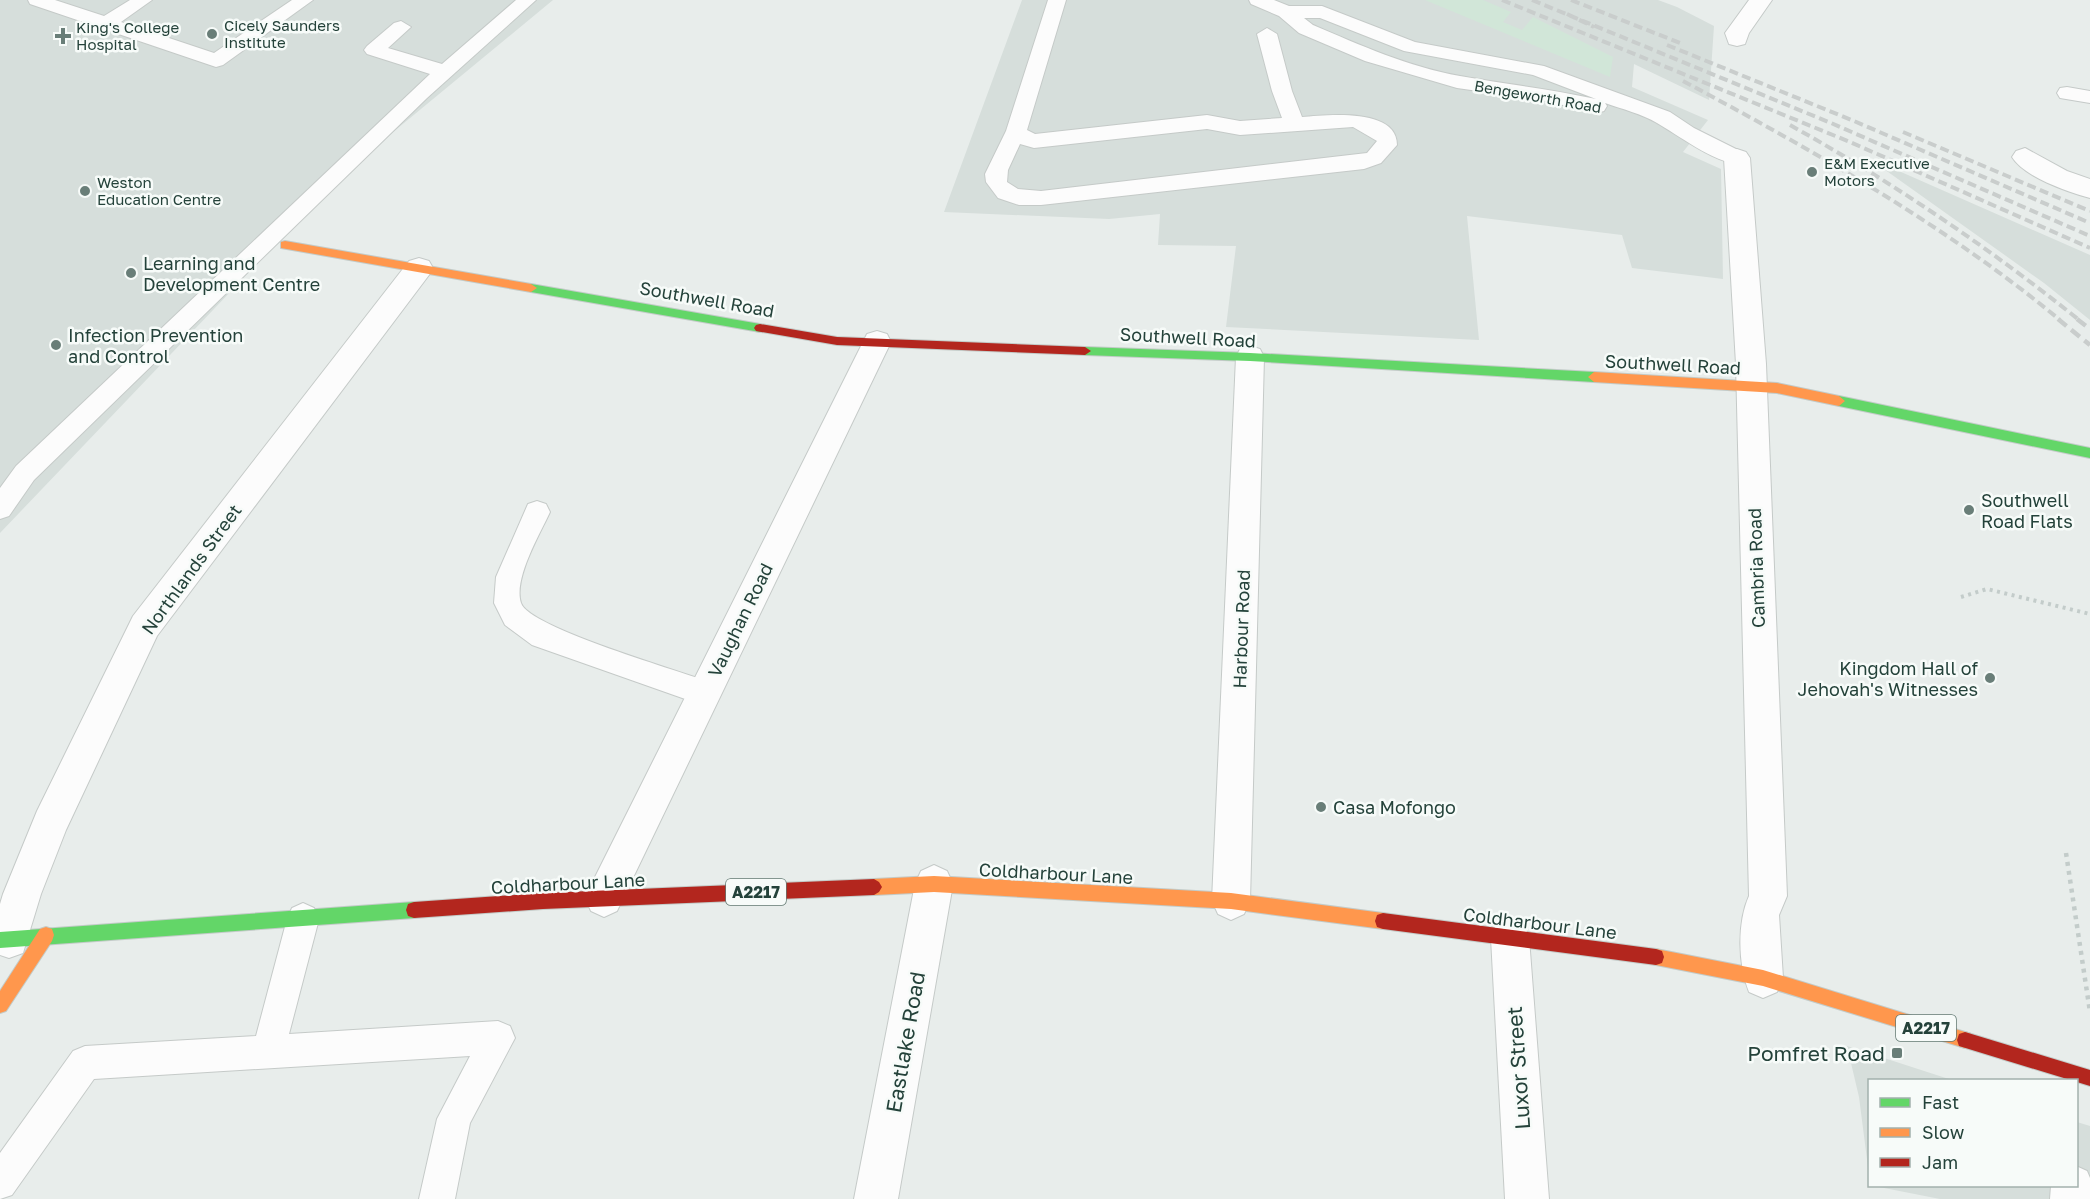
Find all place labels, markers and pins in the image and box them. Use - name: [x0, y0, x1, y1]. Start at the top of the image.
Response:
- place label: Cicely Saunders Institute: [224, 16, 340, 51]
- place label: King's College Hospital: [76, 18, 179, 53]
- marker: King's College Hospital: [54, 27, 72, 45]
- marker: Cicely Saunders Institute: [205, 27, 219, 41]
- place label: E&M Executive Motors: [1824, 154, 1930, 189]
- marker: E&M Executive Motors: [1805, 165, 1819, 179]
- place label: Weston Education Centre: [97, 173, 221, 208]
- marker: Weston Education Centre: [78, 184, 92, 198]
- place label: Learning and Development Centre: [143, 252, 320, 295]
- marker: Learning and Development Centre: [124, 266, 138, 280]
- place label: Infection Prevention and Control: [68, 324, 243, 367]
- marker: Infection Prevention and Control: [49, 338, 63, 352]
- place label: Southwell Road Flats: [1981, 489, 2073, 532]
- marker: Southwell Road Flats: [1962, 503, 1976, 517]
- place label: Kingdom Hall of Jehovah's Witnesses: [1798, 657, 1978, 700]
- marker: Kingdom Hall of Jehovah's Witnesses: [1983, 671, 1997, 685]
- place label: Casa Mofongo: [1333, 796, 1456, 818]
- marker: Casa Mofongo: [1314, 800, 1328, 814]
- place label: Pomfret Road: [1747, 1040, 1885, 1066]
- marker: Pomfret Road: [1890, 1046, 1904, 1060]

